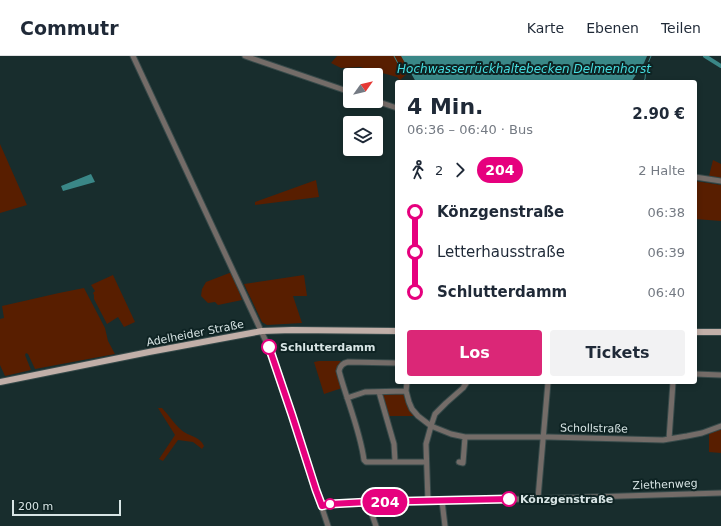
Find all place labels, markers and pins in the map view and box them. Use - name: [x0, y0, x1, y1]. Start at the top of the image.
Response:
- marker: Schlutterdamm: [261, 339, 277, 355]
- place label: Schlutterdamm: [280, 341, 376, 354]
- marker: Könzgenstraße: [501, 491, 517, 507]
- place label: Könzgenstraße: [520, 493, 613, 506]
- unlabelled marker: [324, 498, 336, 510]

